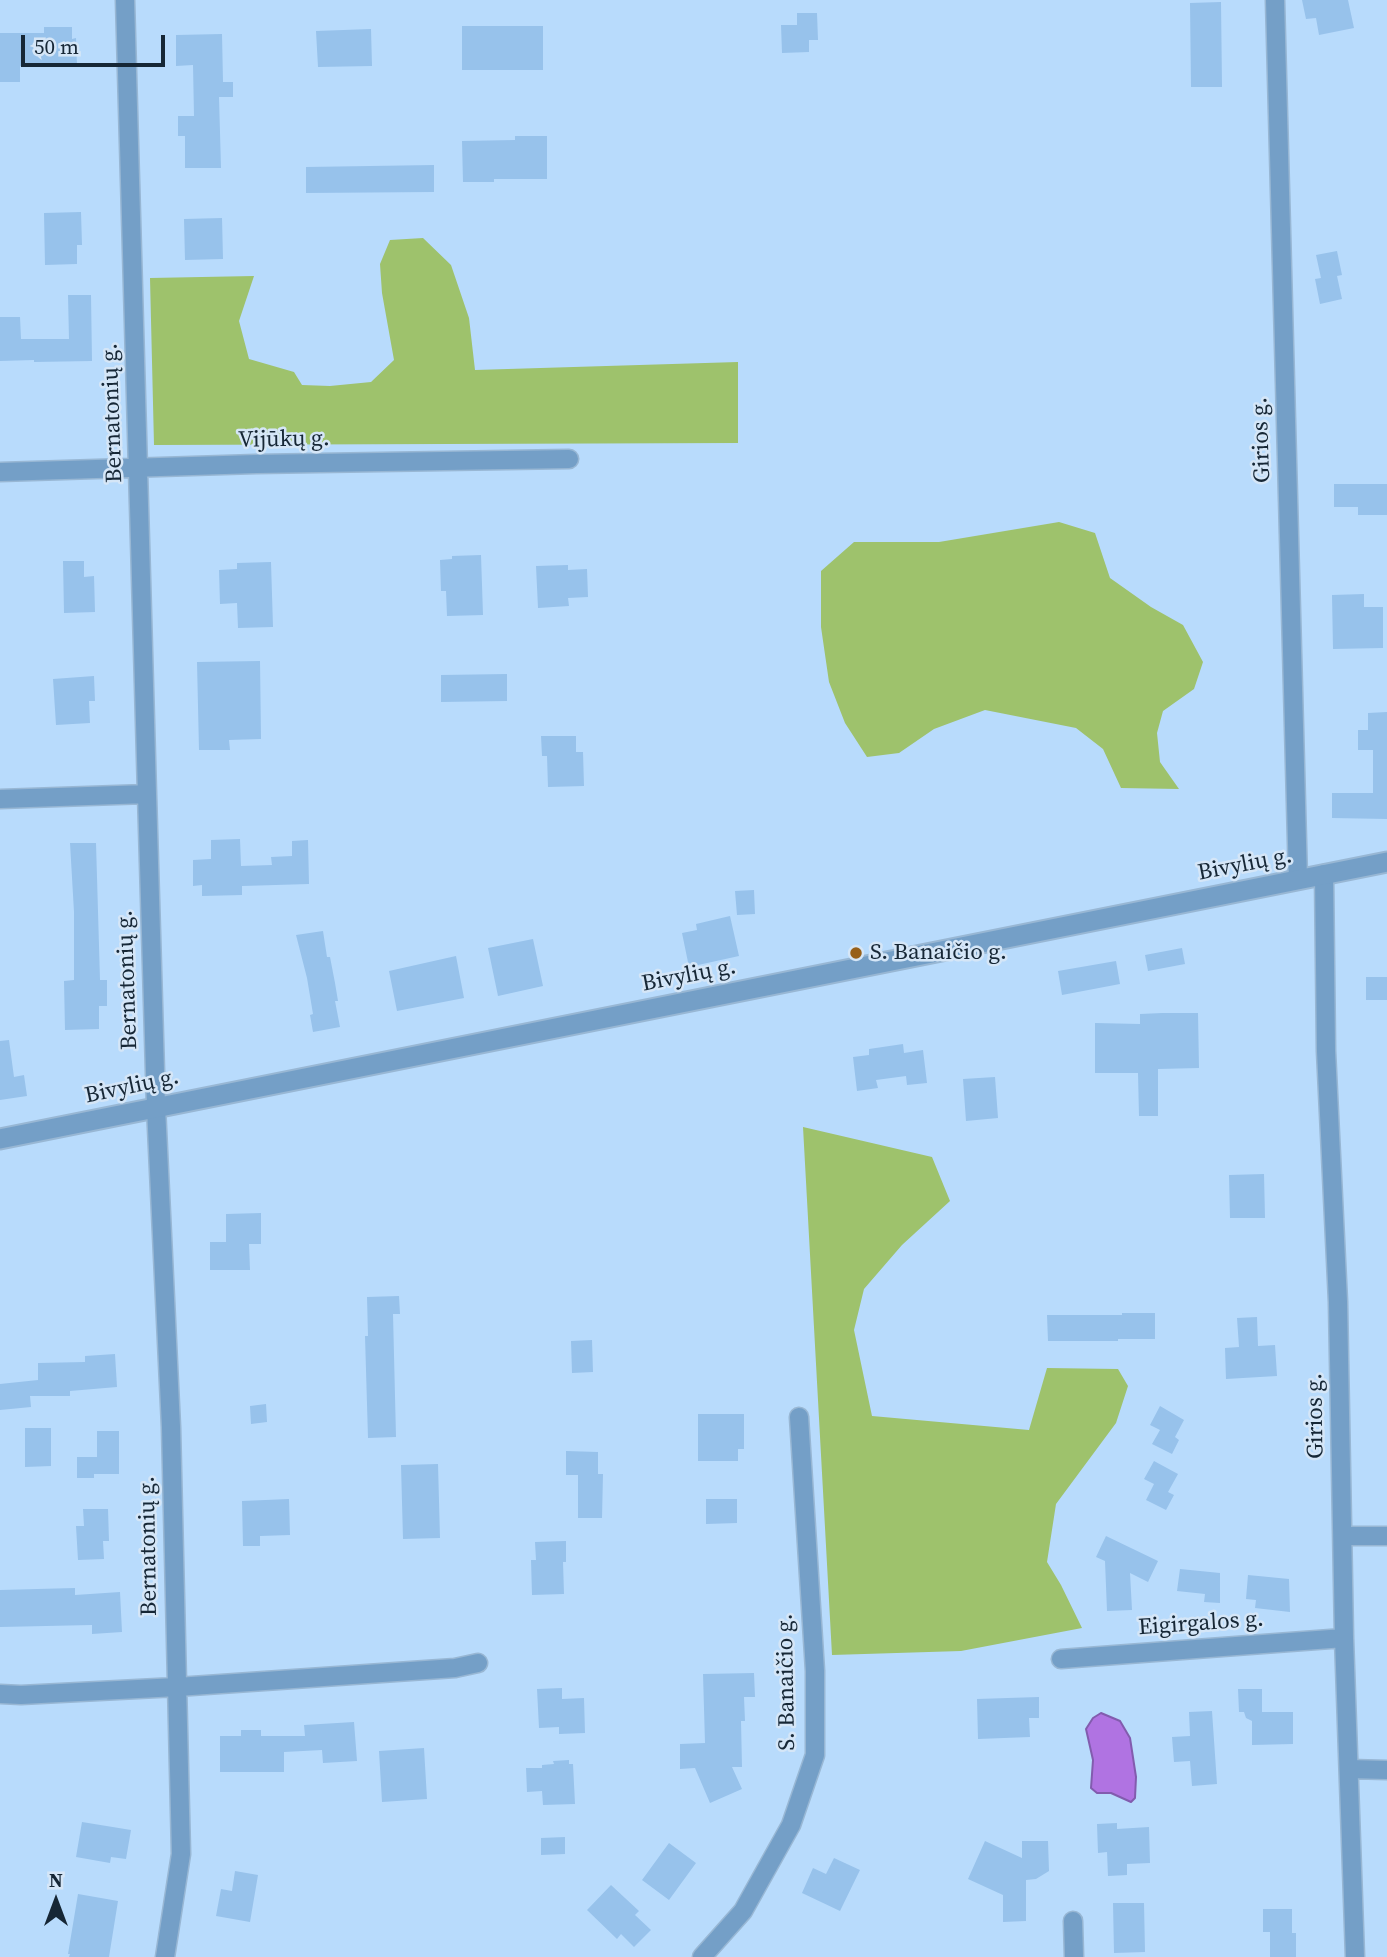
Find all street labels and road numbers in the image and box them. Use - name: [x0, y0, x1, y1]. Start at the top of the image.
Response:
- street label: Bernatonių g.: [97, 343, 129, 483]
- street label: Girios g.: [1247, 397, 1277, 483]
- street label: Vijūkų g.: [238, 425, 330, 455]
- street label: Bivylių g.: [1196, 842, 1294, 888]
- street label: Bernatonių g.: [112, 910, 144, 1050]
- street label: Bivylių g.: [640, 953, 738, 999]
- street label: Bivylių g.: [82, 1064, 182, 1110]
- street label: Girios g.: [1301, 1373, 1331, 1459]
- street label: Bernatonių g.: [134, 1476, 164, 1616]
- street label: Eigirgalos g.: [1137, 1606, 1265, 1642]
- street label: S. Banaičio g.: [772, 1613, 802, 1751]

